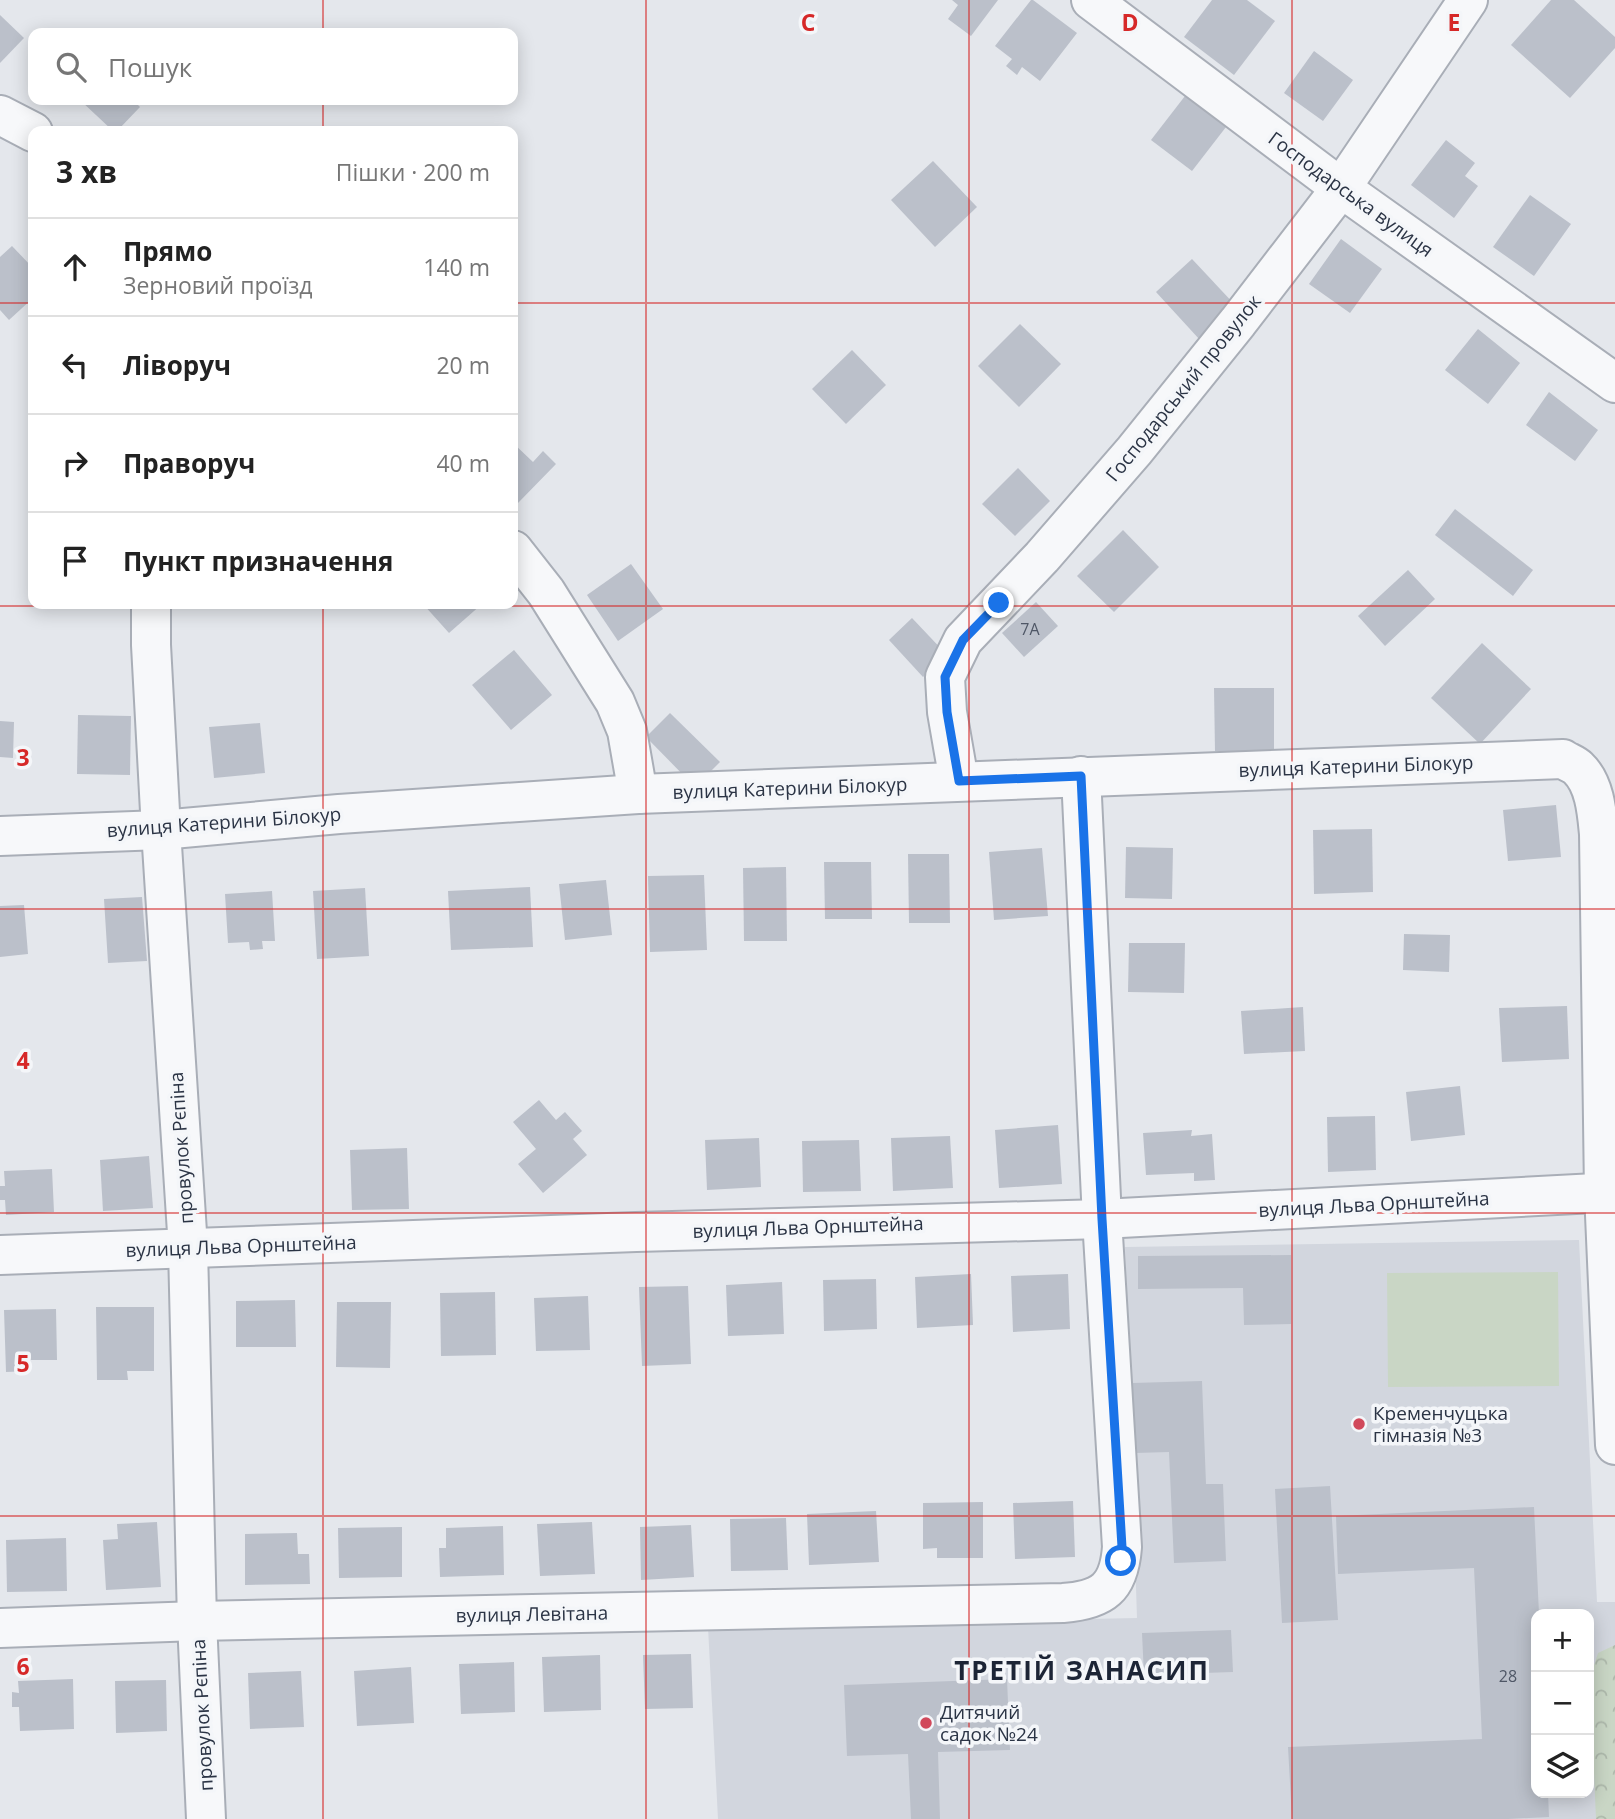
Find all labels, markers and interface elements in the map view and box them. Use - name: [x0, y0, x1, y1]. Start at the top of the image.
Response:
- text: C: [801, 6, 815, 38]
- text: D: [1121, 6, 1139, 38]
- text: E: [1448, 6, 1460, 38]
- search box: [28, 28, 518, 105]
- icon: search: [52, 48, 90, 86]
- text: Пошук: [108, 49, 192, 85]
- street label: Господарська вулиця: [1263, 125, 1439, 263]
- text: 3 хв: [56, 151, 117, 192]
- text: Пішки · 200 m: [336, 156, 490, 188]
- text: Прямо: [123, 233, 212, 269]
- icon: ahead: [56, 248, 94, 286]
- text: 140 m: [423, 251, 490, 283]
- text: Зерновий проїзд: [123, 269, 313, 301]
- street label: Господарський провулок: [1099, 289, 1267, 487]
- icon: left: [56, 346, 94, 384]
- text: Ліворуч: [123, 347, 231, 383]
- text: 20 m: [436, 349, 490, 381]
- icon: right: [56, 444, 94, 482]
- text: Праворуч: [123, 445, 255, 481]
- text: 40 m: [436, 447, 490, 479]
- icon: arrive: [56, 542, 94, 580]
- text: Пункт призначення: [123, 543, 393, 579]
- route end: [983, 587, 1014, 618]
- house number: 7А: [1020, 618, 1041, 640]
- text: 3: [16, 741, 30, 773]
- street label: вулиця Катерини Білокур: [1238, 749, 1474, 783]
- street label: вулиця Катерини Білокур: [672, 771, 908, 805]
- street label: вулиця Катерини Білокур: [106, 801, 342, 843]
- text: 4: [16, 1044, 30, 1076]
- street label: провулок Рєпіна: [163, 1071, 199, 1225]
- street label: вулиця Льва Орнштейна: [1258, 1185, 1490, 1223]
- street label: вулиця Льва Орнштейна: [692, 1210, 924, 1244]
- street label: вулиця Льва Орнштейна: [125, 1229, 357, 1263]
- text: 5: [16, 1347, 30, 1379]
- place label: Кременчуцька гімназія №3: [1373, 1400, 1508, 1448]
- marker: Кременчуцька гімназія №3: [1351, 1416, 1367, 1432]
- route start: [1105, 1545, 1136, 1576]
- street label: вулиця Левітана: [456, 1600, 608, 1628]
- map controls: [1531, 1609, 1594, 1798]
- button: +: [1531, 1609, 1594, 1672]
- street label: провулок Рєпіна: [185, 1638, 219, 1792]
- text: 6: [16, 1650, 30, 1682]
- district label: ТРЕТІЙ ЗАНАСИП: [954, 1652, 1210, 1688]
- house number: 28: [1499, 1665, 1517, 1687]
- button: −: [1531, 1672, 1594, 1735]
- place label: Дитячий садок №24: [940, 1699, 1038, 1747]
- marker: Дитячий садок №24: [918, 1715, 934, 1731]
- button: layers: [1531, 1735, 1594, 1798]

